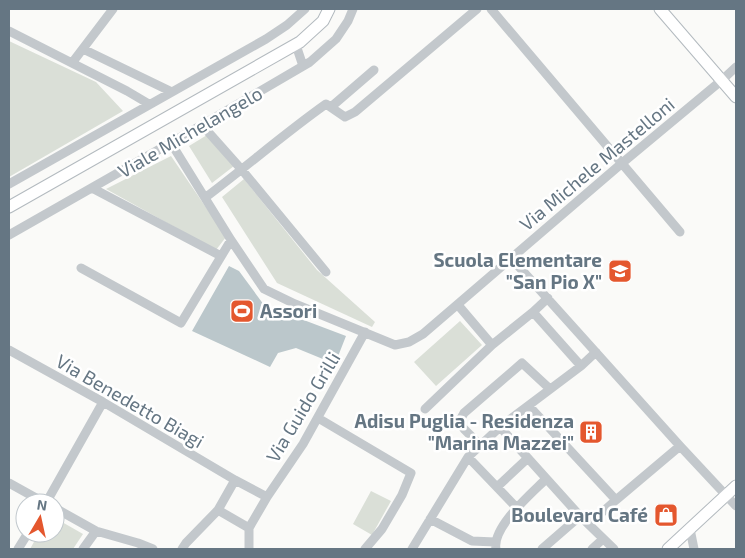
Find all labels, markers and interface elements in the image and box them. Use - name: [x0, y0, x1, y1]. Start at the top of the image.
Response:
- street label: Viale Michelangelo: [113, 81, 266, 182]
- street label: Via Michele Mastelloni: [515, 92, 679, 235]
- place label: Scuola Elementare "San Pio X": [433, 248, 602, 293]
- school or university icon: Scuola Elementare "San Pio X": [607, 258, 633, 284]
- sports icon: Assori: [229, 298, 255, 324]
- place label: Assori: [260, 299, 317, 322]
- street label: Via Guido Grilli: [261, 347, 345, 466]
- street label: Via Benedetto Biagi: [52, 349, 208, 452]
- place label: Adisu Puglia - Residenza "Marina Mazzei": [355, 409, 574, 454]
- building icon: Adisu Puglia - Residenza "Marina Mazzei": [578, 419, 604, 445]
- north arrow: [15, 493, 65, 543]
- text: N: [36, 495, 48, 514]
- shop icon: Boulevard Café: [653, 502, 679, 528]
- place label: Boulevard Café: [511, 503, 648, 526]

